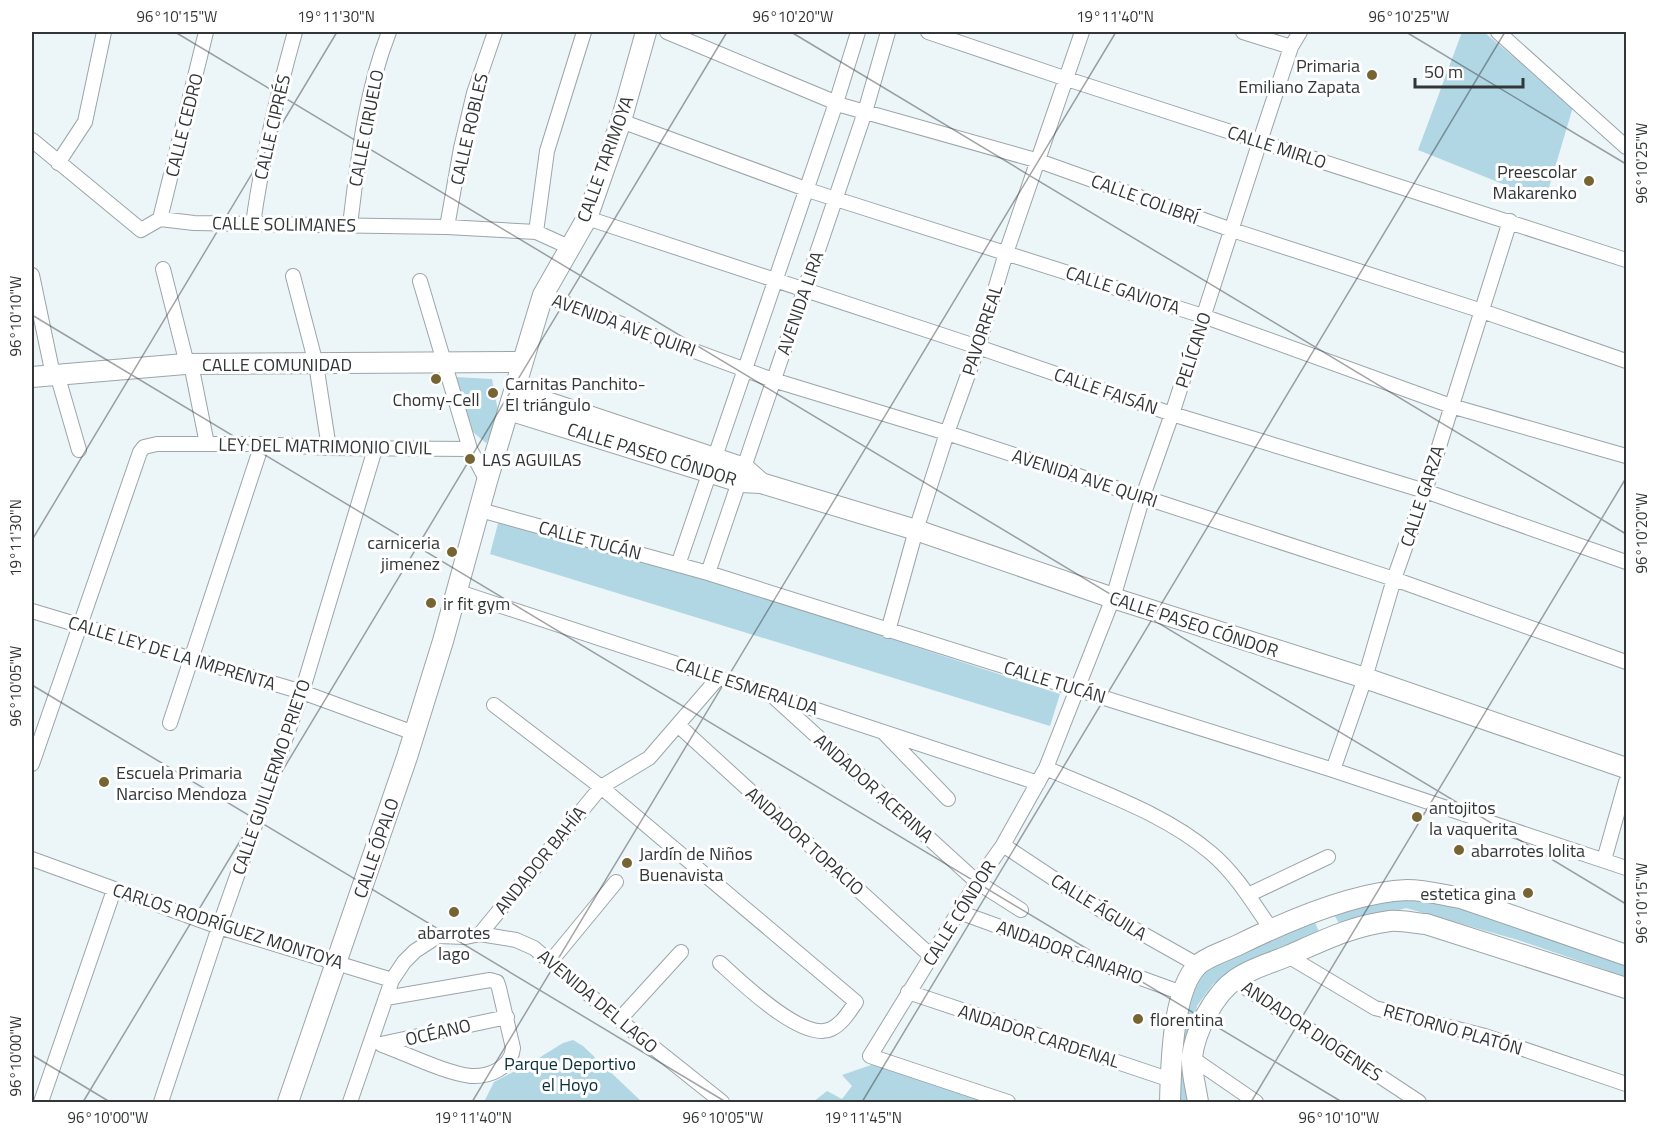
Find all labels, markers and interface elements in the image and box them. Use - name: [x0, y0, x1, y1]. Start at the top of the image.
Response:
- text: 96°10'15"W: [137, 5, 217, 28]
- text: 19°11'30"N: [297, 5, 375, 28]
- text: 96°10'20"W: [753, 5, 833, 28]
- text: 19°11'40"N: [1076, 5, 1154, 28]
- text: 96°10'25"W: [1369, 5, 1449, 28]
- scale bar: [1415, 51, 1523, 89]
- place label: Primaria Emiliano Zapata: [1238, 52, 1360, 100]
- text: 50 m: [1424, 58, 1463, 85]
- street label: CALLE CIRUELO: [341, 67, 391, 189]
- marker: Primaria Emiliano Zapata: [1365, 68, 1379, 82]
- street label: CALLE CEDRO: [158, 70, 210, 180]
- street label: CALLE ROBLES: [443, 70, 495, 188]
- street label: CALLE CIPRÉS: [247, 72, 297, 182]
- street label: CALLE TARIMOYA: [570, 92, 640, 226]
- street label: CALLE MIRLO: [1224, 118, 1330, 176]
- text: 96°10'25"W: [1630, 123, 1653, 203]
- place label: Preescolar Makarenko: [1493, 158, 1577, 206]
- street label: CALLE COLIBRÍ: [1087, 167, 1203, 231]
- marker: Preescolar Makarenko: [1582, 174, 1596, 188]
- street label: CALLE SOLIMANES: [212, 209, 356, 239]
- street label: AVENIDA LIRA: [770, 247, 830, 358]
- street label: CALLE GAVIOTA: [1062, 259, 1184, 321]
- text: 96°10'10"W: [4, 276, 27, 356]
- street label: PAVORREAL: [955, 281, 1009, 379]
- street label: AVENIDA AVE QUIRI: [548, 286, 700, 364]
- street label: PELÍCANO: [1168, 309, 1218, 391]
- street label: CALLE COMUNIDAD: [202, 351, 352, 378]
- street label: CALLE FAISÁN: [1050, 361, 1162, 421]
- place label: Carnitas Panchito- El triángulo: [505, 370, 646, 418]
- marker: Chomy-Cell: [429, 372, 443, 386]
- place label: Chomy-Cell: [392, 386, 480, 413]
- marker: Carnitas Panchito- El triángulo: [486, 386, 500, 400]
- street label: CALLE PASEO CÓNDOR: [564, 415, 740, 493]
- street label: LEY DEL MATRIMONIO CIVIL: [218, 431, 432, 461]
- street label: AVENIDA AVE QUIRI: [1009, 442, 1161, 514]
- street label: CALLE GARZA: [1393, 442, 1451, 550]
- place label: LAS AGUILAS: [482, 446, 582, 473]
- marker: LAS AGUILAS: [463, 452, 477, 466]
- text: 96°10'20"W: [1630, 493, 1653, 573]
- text: 19°11'30"N: [4, 499, 27, 577]
- street label: CALLE TUCÁN: [536, 513, 644, 567]
- place label: carniceria jimenez: [367, 529, 440, 577]
- marker: carniceria jimenez: [445, 545, 459, 559]
- street label: CALLE PASEO CÓNDOR: [1106, 584, 1282, 664]
- place label: ir fit gym: [443, 590, 510, 617]
- marker: ir fit gym: [424, 596, 438, 610]
- street label: CALLE LEY DE LA IMPRENTA: [65, 609, 279, 697]
- text: 96°10'05"W: [4, 646, 27, 726]
- street label: CALLE ESMERALDA: [672, 650, 822, 722]
- street label: CALLE TUCÁN: [1001, 654, 1109, 710]
- street label: CALLE GUILLERMO PRIETO: [225, 676, 317, 878]
- street label: ANDADOR ACERINA: [808, 727, 940, 849]
- place label: Escuela Primaria Narciso Mendoza: [116, 759, 247, 807]
- marker: Escuela Primaria Narciso Mendoza: [97, 775, 111, 789]
- street label: ANDADOR TOPACIO: [740, 780, 870, 902]
- street label: CALLE ÓPALO: [346, 794, 406, 902]
- place label: antojitos la vaquerita: [1429, 794, 1517, 842]
- street label: ANDADOR BAHÍA: [488, 800, 592, 920]
- marker: antojitos la vaquerita: [1410, 810, 1424, 824]
- place label: abarrotes lolita: [1471, 837, 1585, 864]
- place label: Jardín de Niños Buenavista: [639, 840, 753, 888]
- marker: abarrotes lolita: [1452, 843, 1466, 857]
- street label: CALLE CÓNDOR: [916, 855, 1002, 971]
- marker: Jardín de Niños Buenavista: [620, 856, 634, 870]
- text: 96°10'15"W: [1630, 863, 1653, 943]
- street label: CALLE ÁGUILA: [1046, 867, 1152, 947]
- street label: CARLOS RODRÍGUEZ MONTOYA: [109, 876, 347, 976]
- place label: estetica gina: [1420, 880, 1516, 907]
- marker: estetica gina: [1521, 886, 1535, 900]
- marker: abarrotes lago: [447, 905, 461, 919]
- street label: ANDADOR CANARIO: [993, 913, 1147, 991]
- place label: abarrotes lago: [418, 919, 491, 967]
- street label: AVENIDA DEL LAGO: [532, 943, 664, 1059]
- street label: ANDADOR DIOGENES: [1236, 974, 1388, 1088]
- street label: RETORNO PLATÓN: [1380, 996, 1526, 1062]
- street label: ANDADOR CARDENAL: [955, 997, 1124, 1075]
- place label: florentina: [1150, 1006, 1223, 1033]
- street label: OCÉANO: [403, 1011, 473, 1053]
- marker: florentina: [1131, 1012, 1145, 1026]
- text: 96°10'00"W: [4, 1016, 27, 1096]
- park label: Parque Deportivo el Hoyo: [504, 1050, 636, 1098]
- text: 96°10'00"W: [68, 1106, 148, 1129]
- text: 19°11'40"N: [434, 1106, 512, 1129]
- text: 96°10'05"W: [683, 1106, 763, 1129]
- text: 19°11'45"N: [824, 1106, 902, 1129]
- text: 96°10'10"W: [1299, 1106, 1379, 1129]

